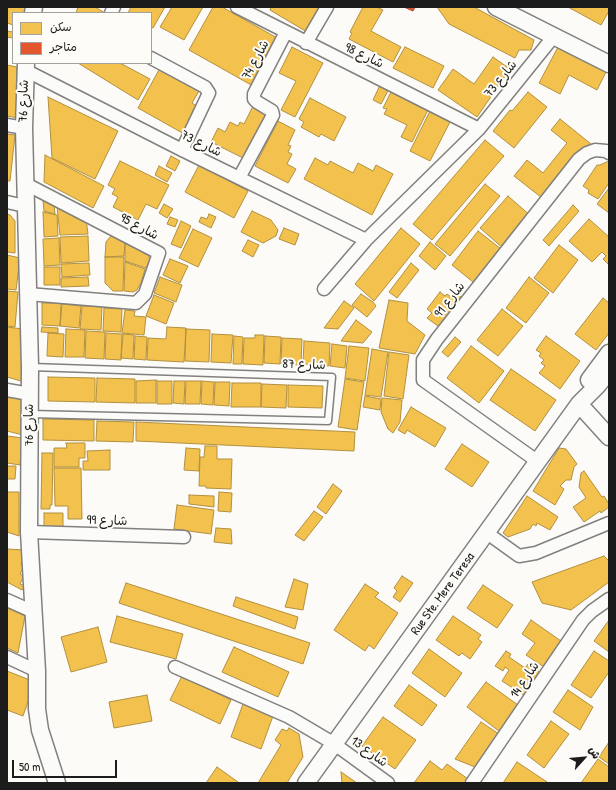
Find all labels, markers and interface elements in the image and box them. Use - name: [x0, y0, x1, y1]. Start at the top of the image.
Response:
- legend: [12, 12, 152, 64]
- text: سكن: [50, 18, 72, 35]
- text: متاجر: [50, 38, 77, 55]
- street label: شارع 74: [239, 38, 273, 82]
- street label: شارع 98: [342, 40, 386, 72]
- street label: شارع 73: [481, 57, 521, 101]
- street label: شارع 76: [16, 79, 32, 123]
- street label: شارع 73: [178, 127, 224, 161]
- street label: شارع 95: [117, 210, 161, 244]
- street label: شارع 91: [431, 279, 469, 321]
- street label: شارع 87: [282, 356, 326, 374]
- street label: شارع 76: [22, 404, 38, 446]
- street label: شارع 99: [86, 512, 128, 530]
- street label: Rue Ste. Mere Teresa: [408, 550, 478, 638]
- street label: شارع 14: [507, 659, 543, 701]
- street label: شارع 13: [348, 733, 390, 771]
- north arrow: [564, 738, 604, 778]
- text: ش: [586, 744, 604, 761]
- scale bar: [14, 752, 119, 778]
- text: 50 m: [19, 758, 40, 775]

